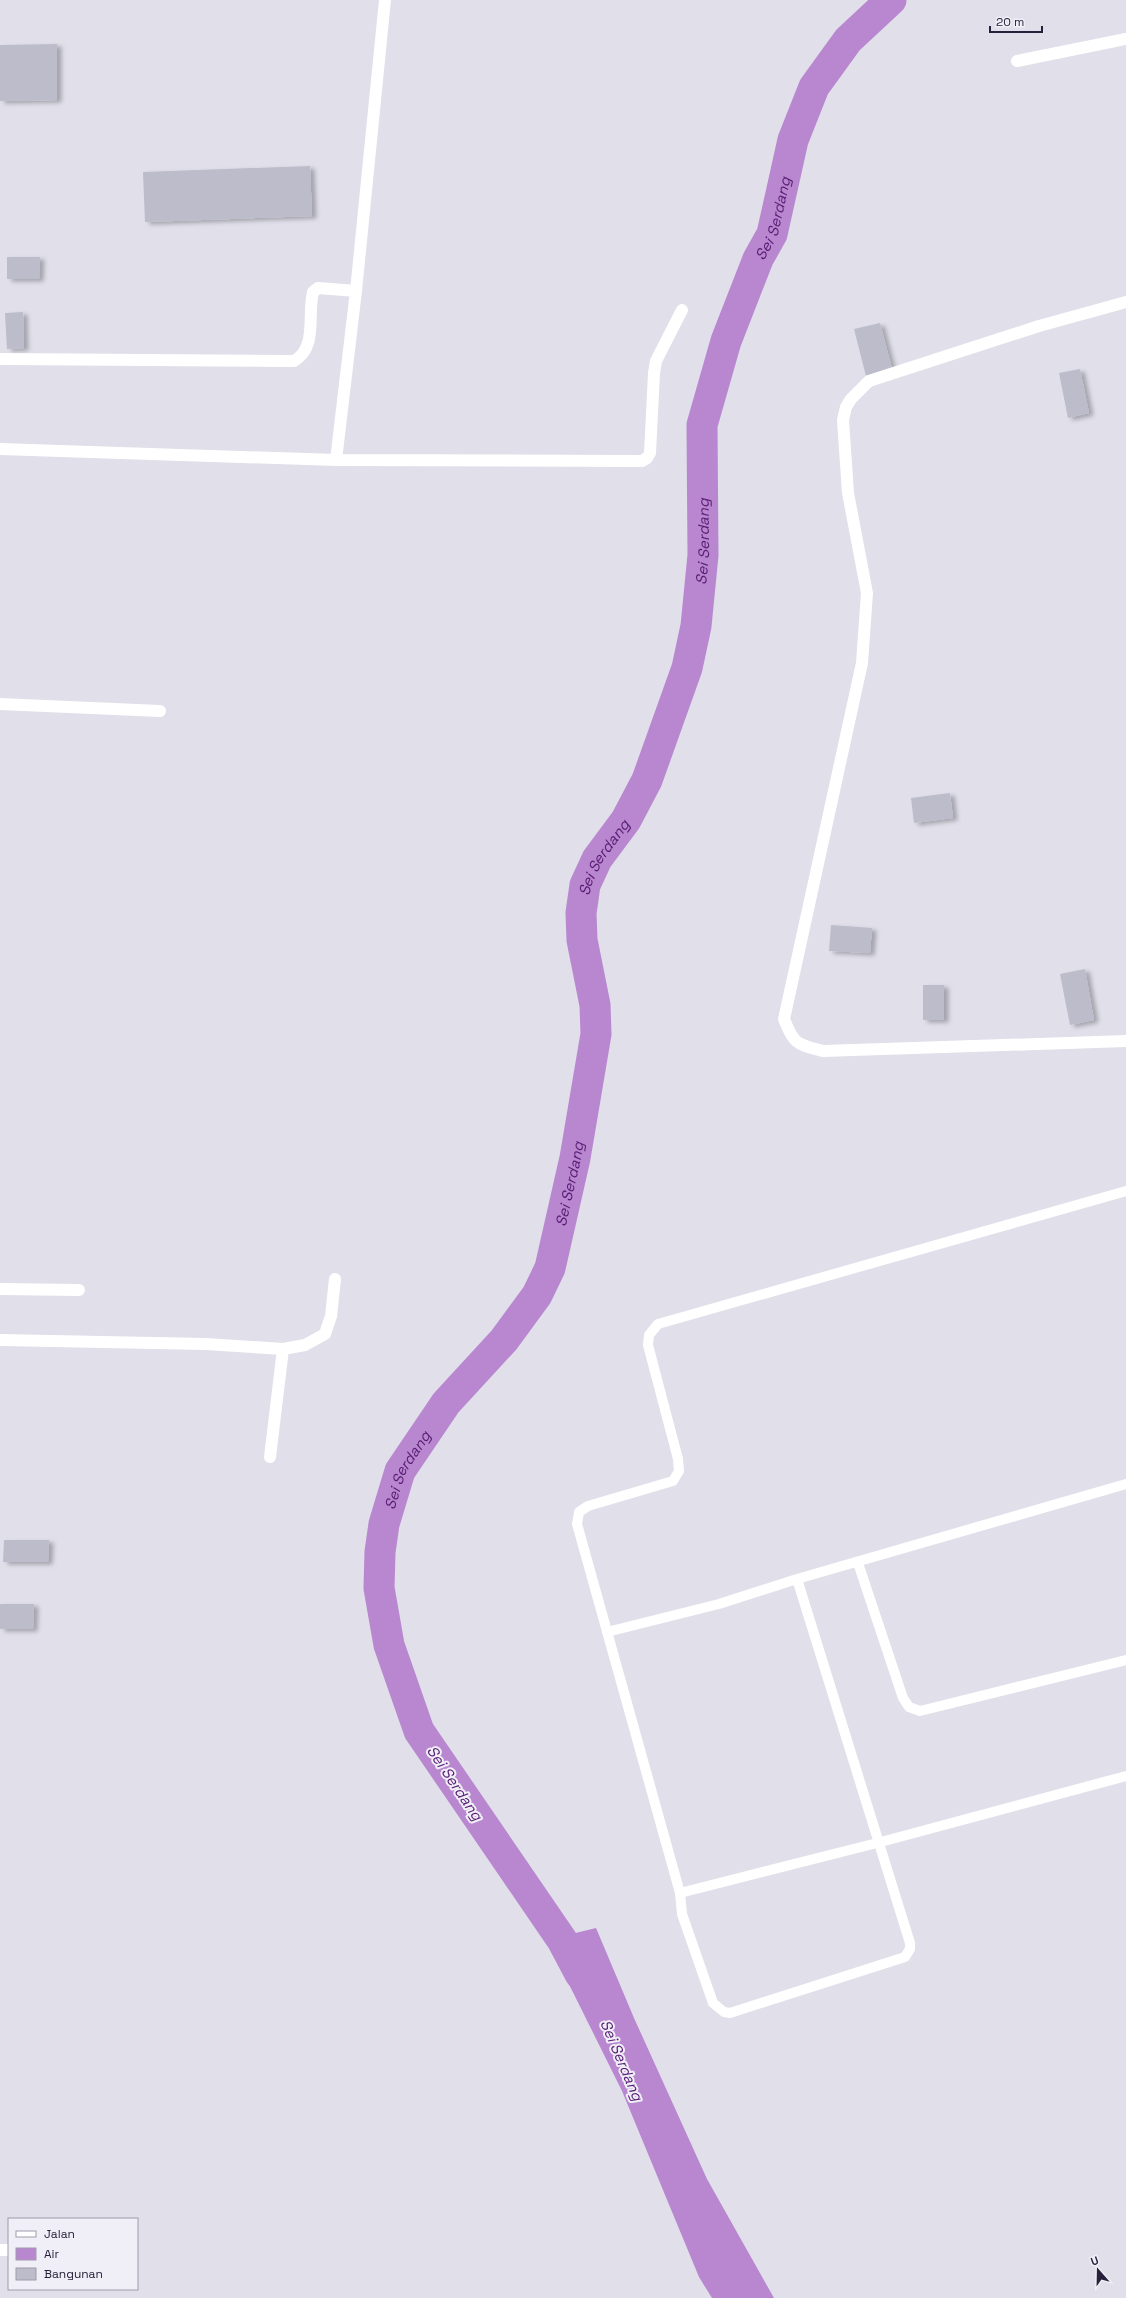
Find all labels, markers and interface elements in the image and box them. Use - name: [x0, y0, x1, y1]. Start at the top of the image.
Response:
- scale bar: [990, 8, 1042, 34]
- text: 20 m: [996, 14, 1024, 30]
- water label: Sei Serdang: [750, 174, 794, 263]
- water label: Sei Serdang: [691, 497, 713, 586]
- water label: Sei Serdang: [574, 814, 634, 896]
- water label: Sei Serdang: [550, 1139, 587, 1228]
- water label: Sei Serdang: [380, 1426, 435, 1512]
- water label: Sei Serdang: [423, 1742, 488, 1825]
- water label: Sei Serdang: [596, 2017, 648, 2105]
- legend: [8, 2218, 138, 2290]
- text: Jalan: [44, 2226, 75, 2242]
- text: Air: [44, 2246, 60, 2262]
- north arrow: [1078, 2250, 1118, 2290]
- text: U: [1089, 2253, 1100, 2268]
- text: Bangunan: [44, 2266, 103, 2282]

